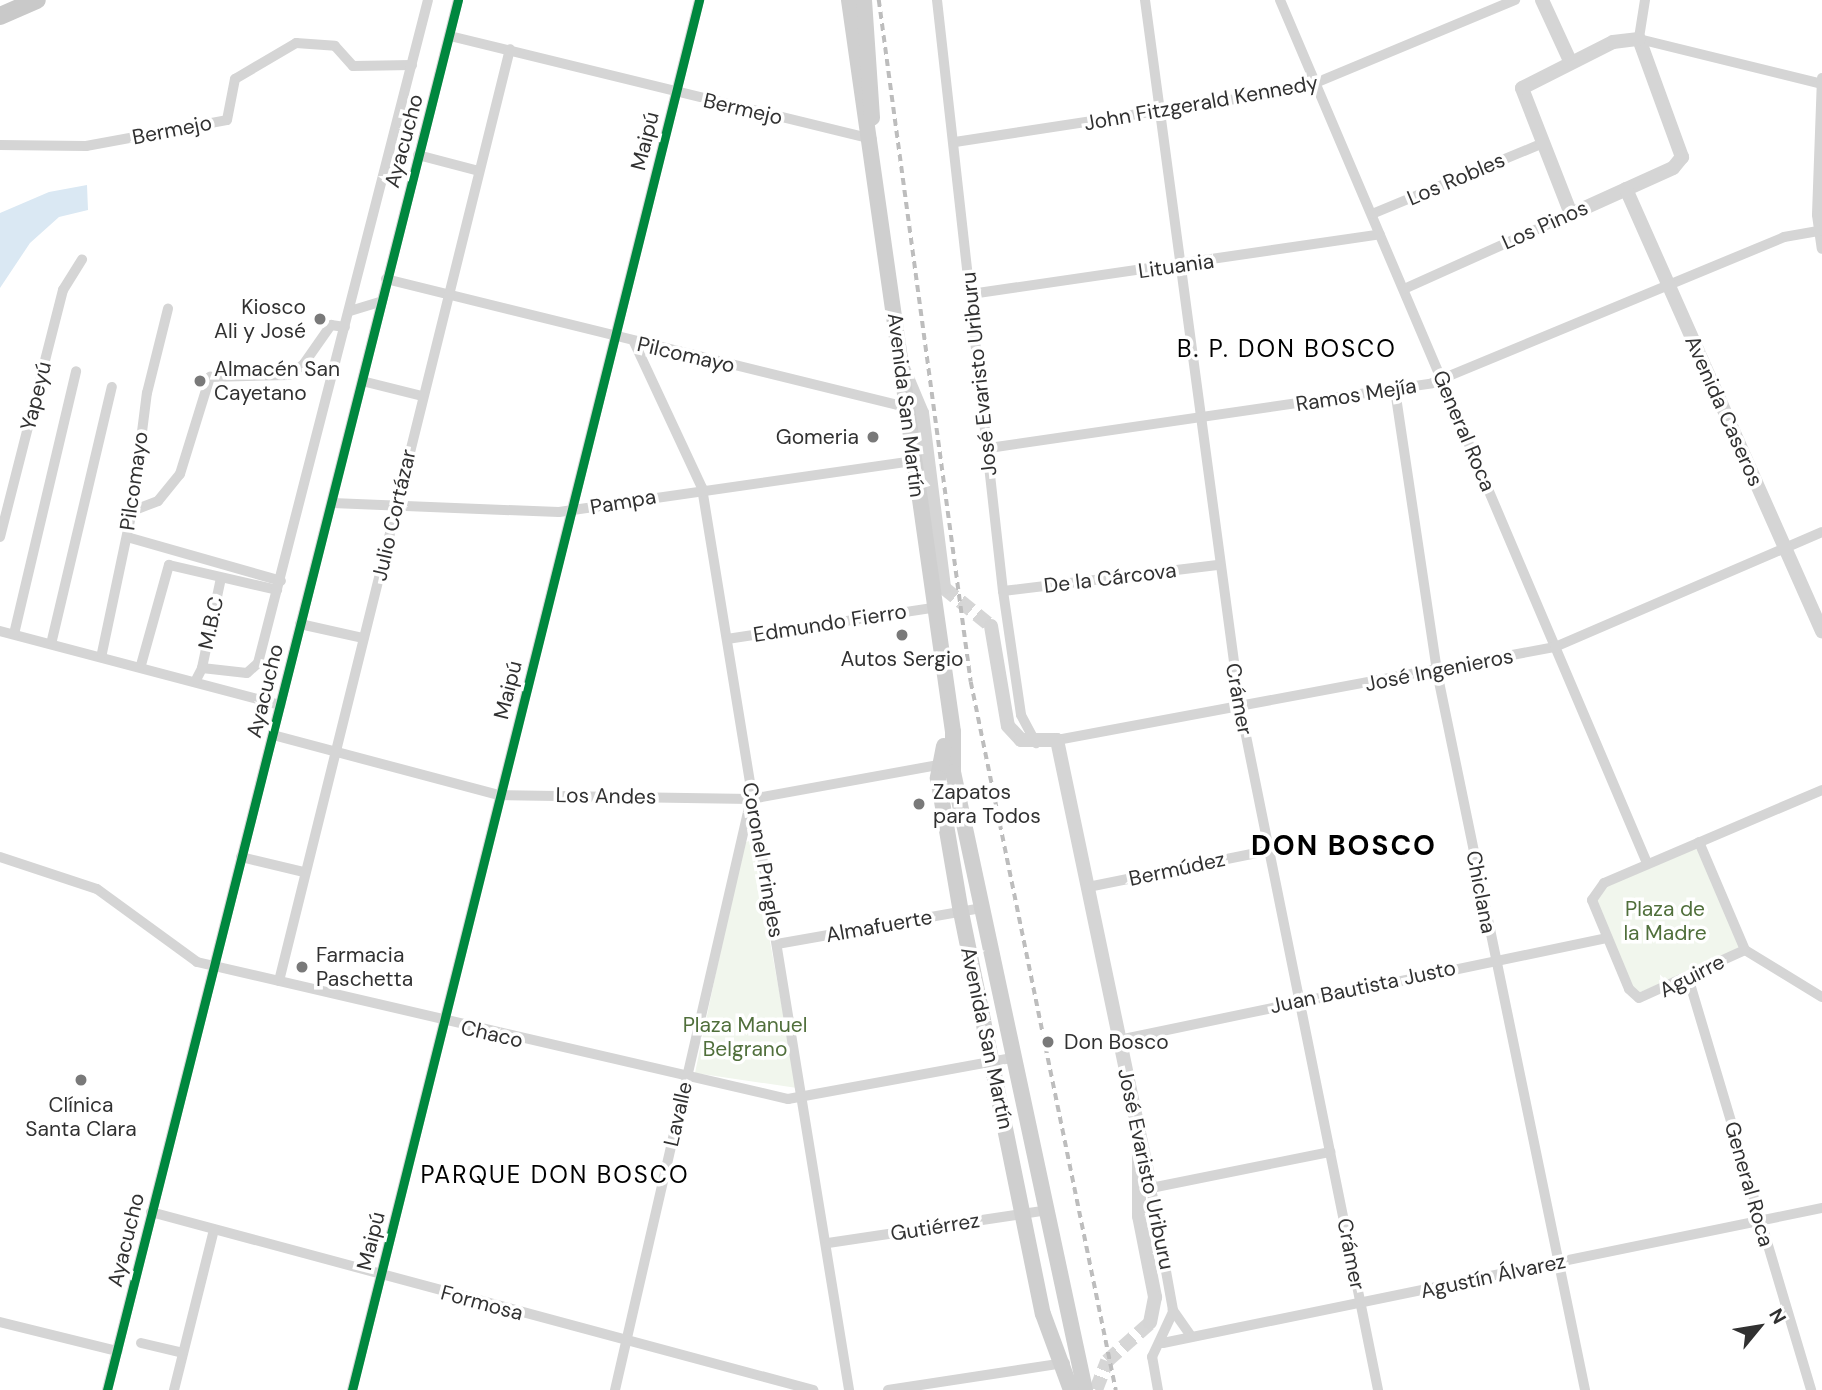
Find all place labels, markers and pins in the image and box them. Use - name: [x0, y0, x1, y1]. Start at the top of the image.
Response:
- place label: Kiosco Ali y José: [214, 294, 306, 344]
- marker: Kiosco Ali y José: [312, 311, 328, 327]
- place label: Almacén San Cayetano: [214, 356, 340, 406]
- marker: Almacén San Cayetano: [192, 373, 208, 389]
- place label: Gomeria: [776, 424, 859, 450]
- marker: Gomeria: [865, 429, 881, 445]
- marker: Autos Sergio: [894, 627, 910, 643]
- place label: Autos Sergio: [840, 646, 964, 672]
- place label: Zapatos para Todos: [933, 779, 1041, 829]
- marker: Zapatos para Todos: [911, 796, 927, 812]
- place label: Farmacia Paschetta: [316, 942, 413, 992]
- marker: Farmacia Paschetta: [294, 959, 310, 975]
- place label: Don Bosco: [1064, 1029, 1169, 1055]
- marker: Don Bosco: [1038, 1032, 1058, 1052]
- marker: Clínica Santa Clara: [71, 1070, 91, 1090]
- place label: Clínica Santa Clara: [25, 1092, 137, 1142]

